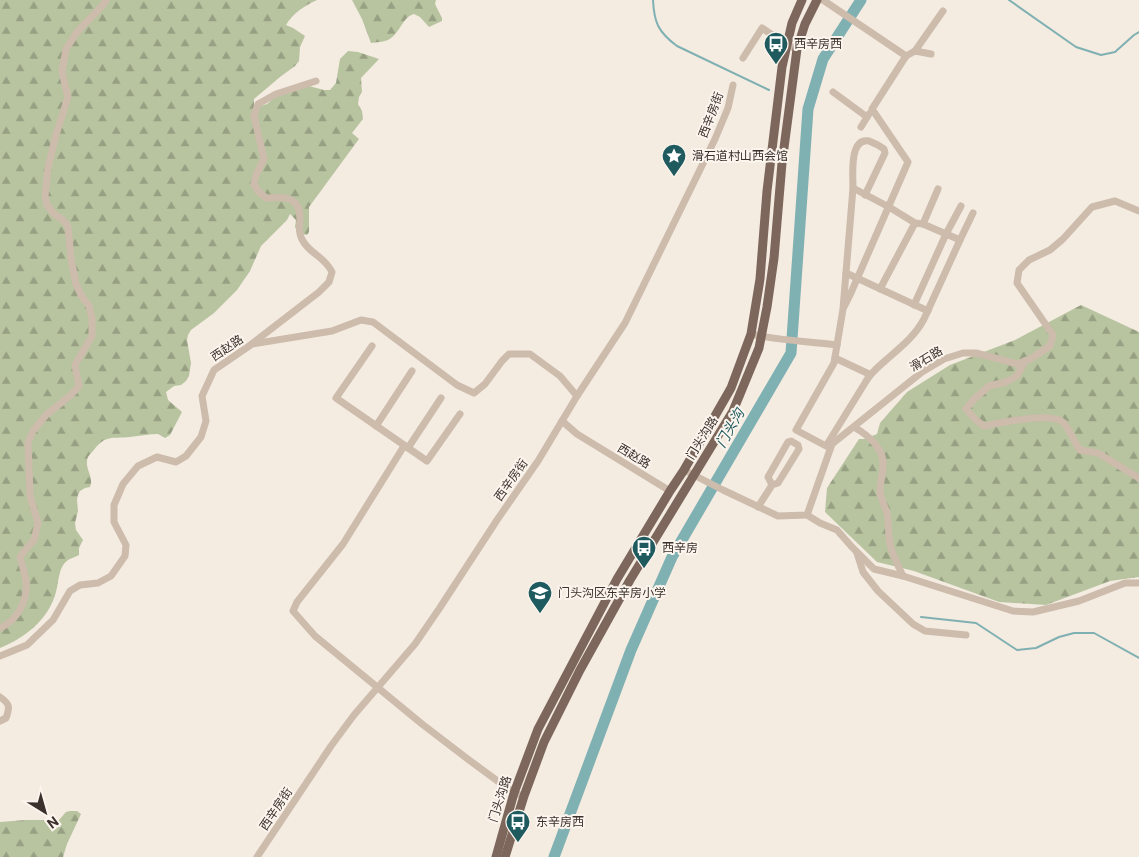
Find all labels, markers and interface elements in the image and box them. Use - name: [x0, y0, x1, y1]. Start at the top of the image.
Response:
- bus stop icon: 西辛房西: [763, 31, 789, 65]
- place label: 西辛房西: [794, 37, 842, 51]
- street label: 西辛房街: [696, 90, 726, 140]
- place icon: 滑石道村山西会馆: [661, 143, 687, 177]
- place label: 滑石道村山西会馆: [692, 149, 788, 163]
- street label: 西赵路: [208, 332, 246, 364]
- street label: 滑石路: [907, 344, 945, 374]
- water label: 门头沟: [713, 404, 748, 450]
- street label: 门头沟路: [683, 414, 721, 462]
- street label: 西赵路: [615, 441, 653, 471]
- street label: 西辛房街: [491, 456, 531, 504]
- bus stop icon: 西辛房: [631, 535, 657, 569]
- place label: 西辛房: [662, 541, 698, 555]
- school or university icon: 门头沟区东辛房小学: [527, 580, 553, 614]
- place label: 门头沟区东辛房小学: [558, 586, 666, 600]
- street label: 门头沟路: [486, 774, 514, 824]
- street label: 西辛房街: [257, 785, 295, 833]
- north arrow: [20, 787, 70, 837]
- bus stop icon: 东辛房西: [505, 809, 531, 843]
- text: N: [44, 813, 62, 832]
- place label: 东辛房西: [536, 815, 584, 829]

